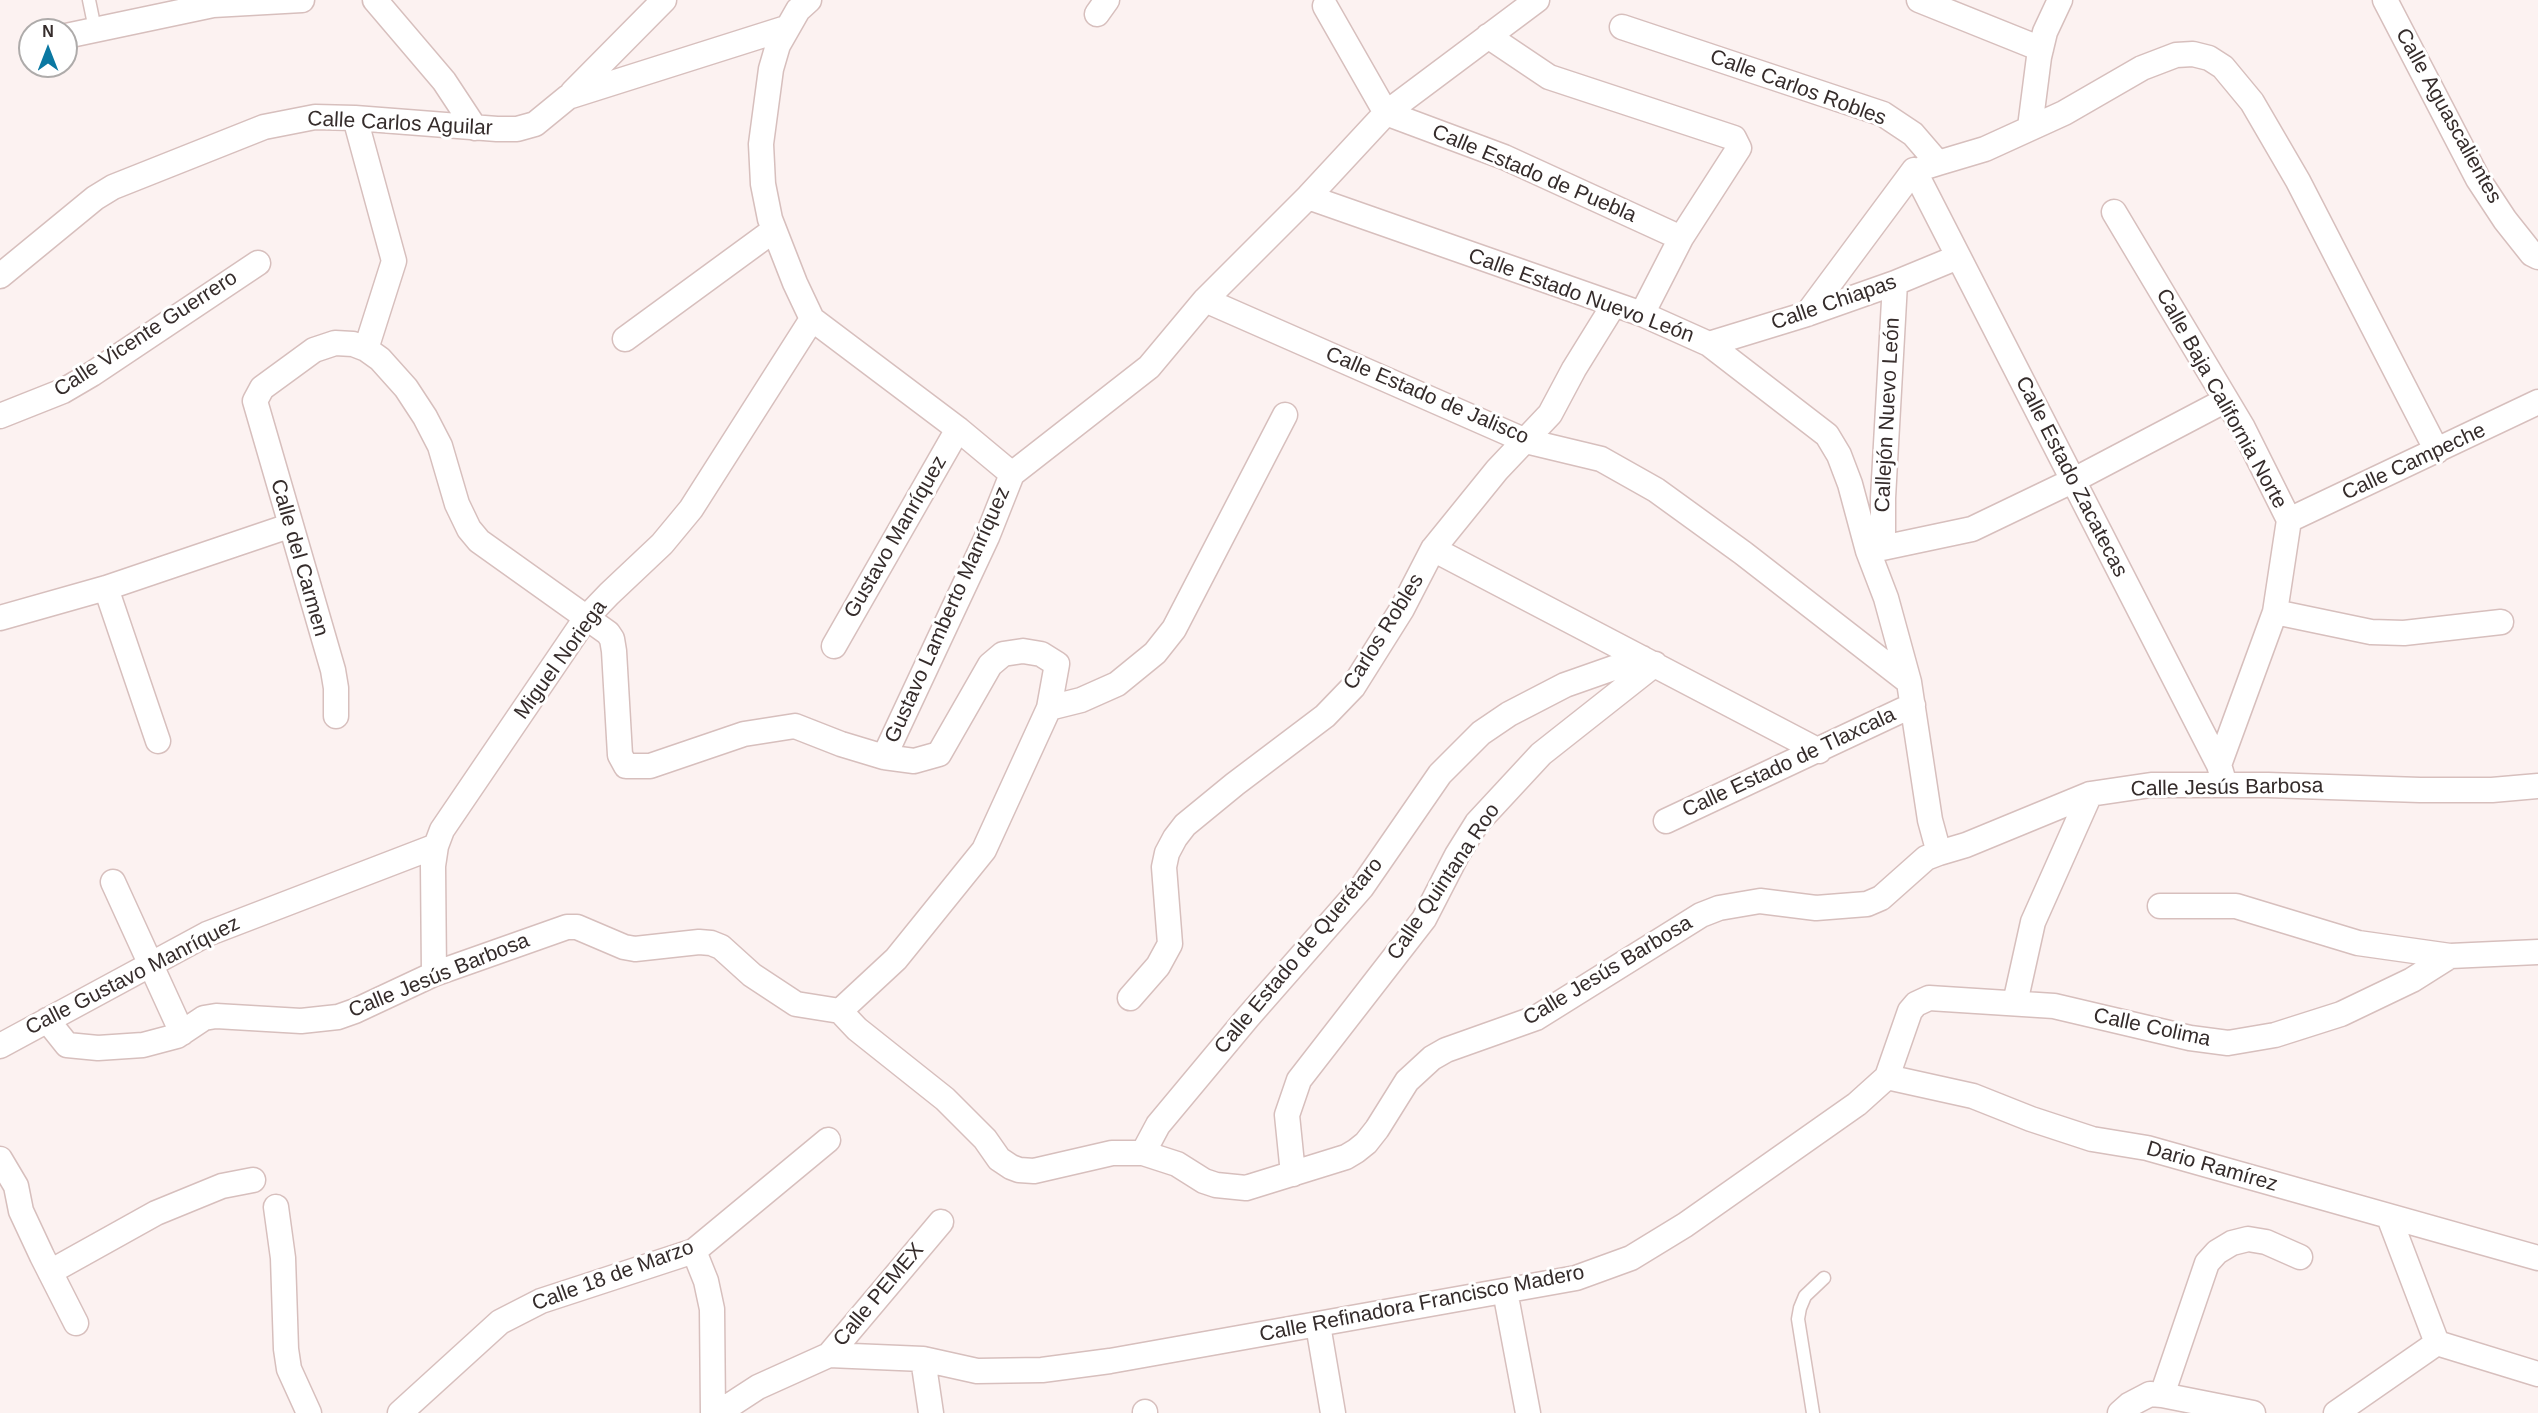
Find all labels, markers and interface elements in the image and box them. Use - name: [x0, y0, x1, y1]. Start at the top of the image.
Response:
- north arrow: [18, 18, 78, 78]
- text: N: [42, 23, 54, 40]
- street label: Calle Aguascalientes: [2389, 24, 2507, 208]
- street label: Calle Carlos Robles: [1706, 44, 1890, 132]
- street label: Calle Carlos Aguilar: [307, 107, 493, 141]
- street label: Calle Estado de Puebla: [1428, 120, 1640, 228]
- street label: Calle Estado Nuevo León: [1465, 243, 1697, 349]
- street label: Calle Vicente Guerrero: [50, 265, 242, 403]
- street label: Calle Chiapas: [1768, 270, 1900, 336]
- street label: Calle Baja California Norte: [2150, 285, 2292, 513]
- street label: Callejón Nuevo León: [1870, 317, 1906, 513]
- street label: Calle Estado de Jalisco: [1322, 342, 1532, 450]
- street label: Calle Estado Zacatecas: [2009, 372, 2133, 582]
- street label: Calle Campeche: [2338, 418, 2490, 506]
- street label: Gustavo Manríquez: [839, 451, 953, 623]
- street label: Calle del Carmen: [265, 477, 333, 639]
- street label: Gustavo Lamberto Manríquez: [880, 483, 1016, 747]
- street label: Carlos Robles: [1338, 569, 1430, 695]
- street label: Miguel Noriega: [509, 595, 613, 725]
- street label: Calle Estado de Tlaxcala: [1678, 702, 1900, 824]
- street label: Calle Jesús Barbosa: [2130, 774, 2324, 802]
- street label: Calle Quintana Roo: [1382, 799, 1506, 965]
- street label: Calle Estado de Querétaro: [1209, 853, 1389, 1059]
- street label: Calle Gustavo Manríquez: [22, 911, 244, 1041]
- street label: Calle Jesús Barbosa: [1519, 911, 1697, 1031]
- street label: Calle Jesús Barbosa: [345, 928, 533, 1024]
- street label: Calle Colima: [2091, 1003, 2213, 1053]
- street label: Dario Ramírez: [2143, 1136, 2281, 1198]
- street label: Calle 18 de Marzo: [529, 1235, 697, 1317]
- street label: Calle PEMEX: [828, 1238, 930, 1352]
- street label: Calle Refinadora Francisco Madero: [1257, 1260, 1587, 1348]

